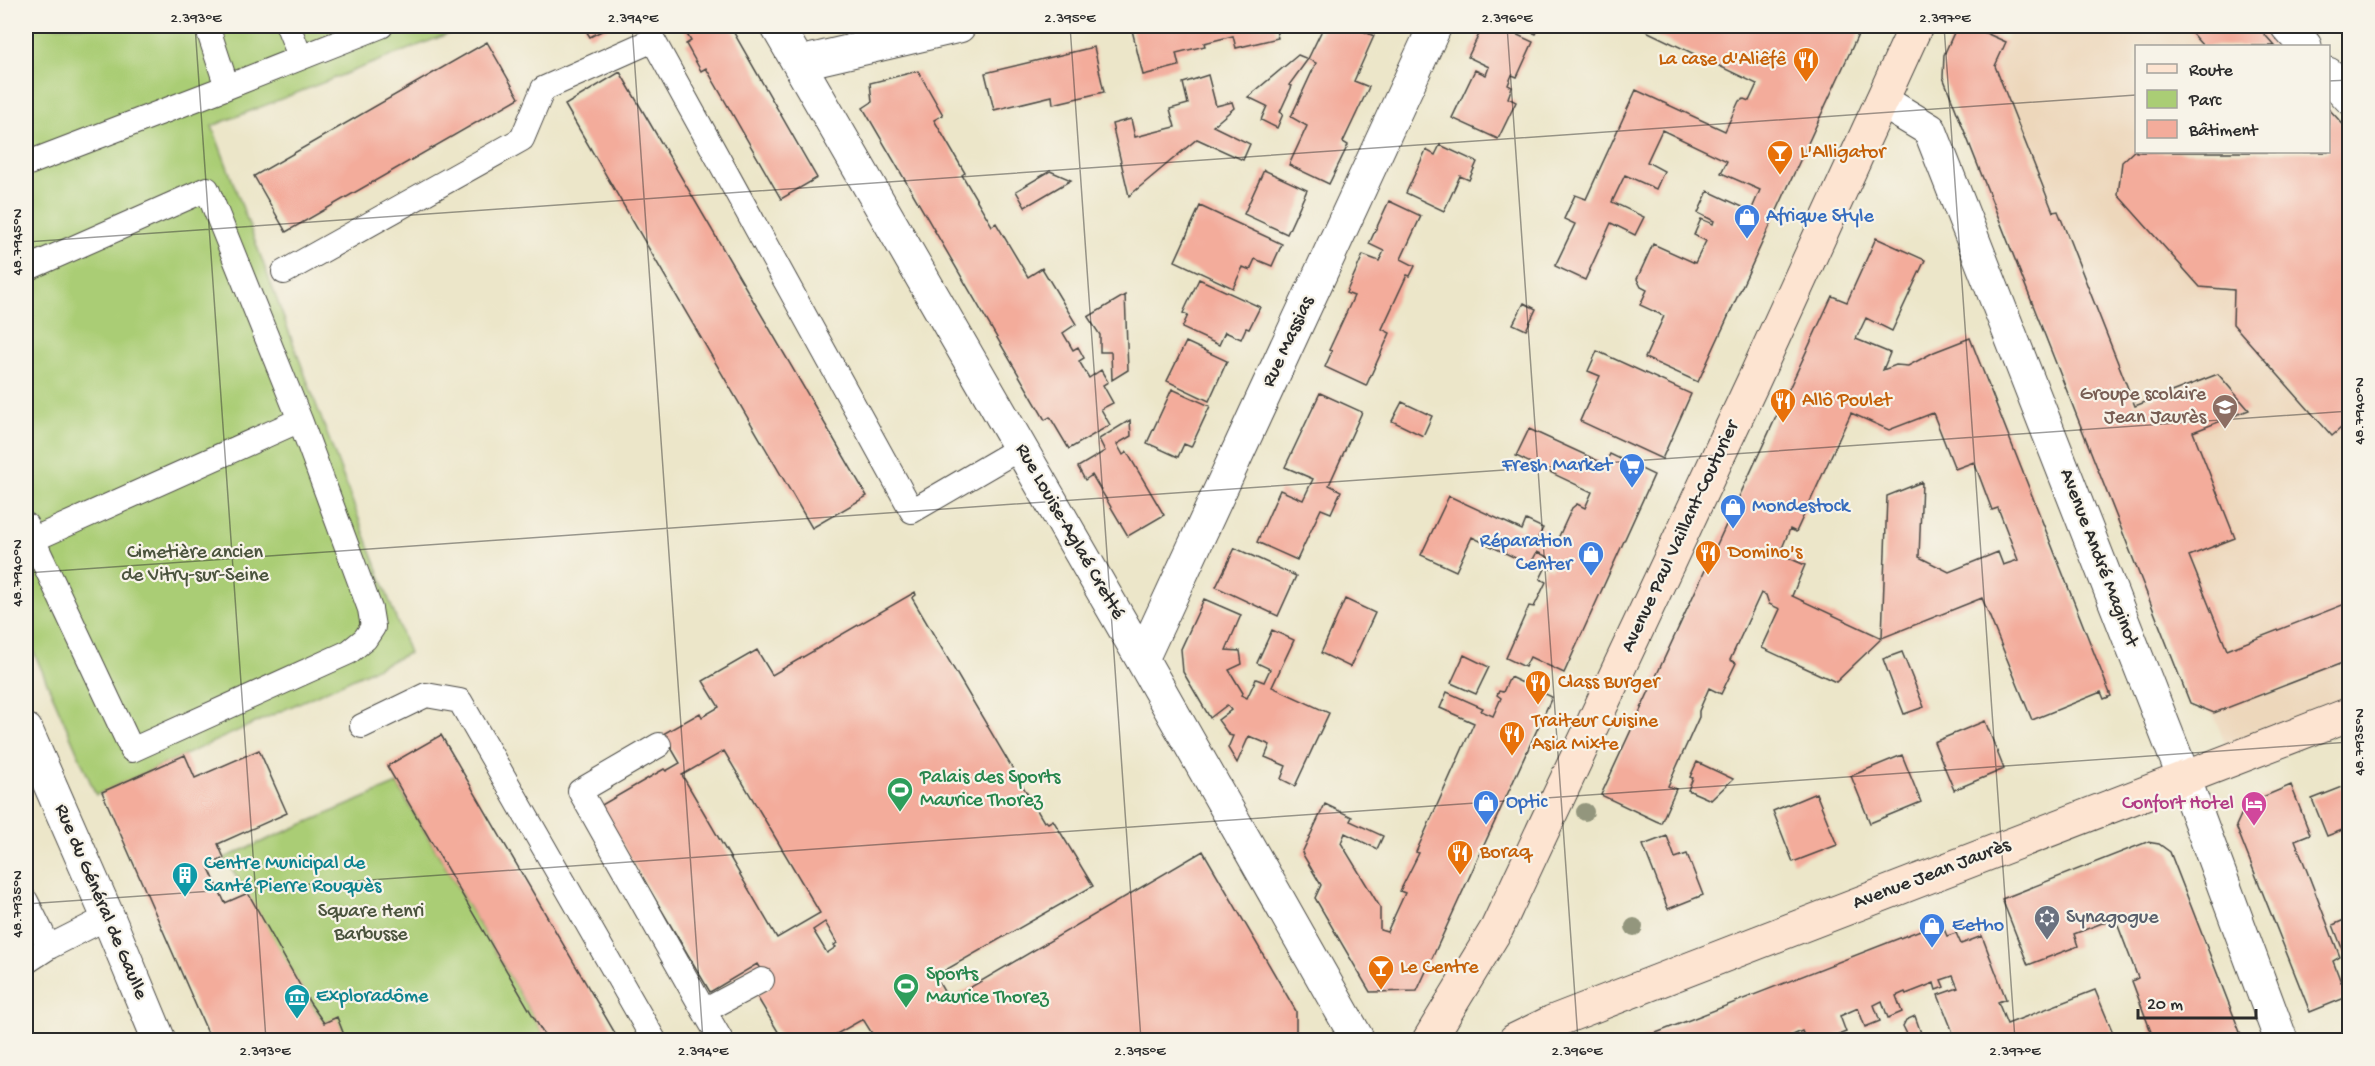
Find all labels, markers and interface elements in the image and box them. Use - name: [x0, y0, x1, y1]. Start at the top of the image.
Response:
- text: 2.393°E: [170, 10, 222, 28]
- text: 2.394°E: [608, 10, 659, 28]
- text: 2.395°E: [1044, 10, 1096, 28]
- text: 2.396°E: [1481, 10, 1533, 28]
- text: 2.397°E: [1919, 10, 1971, 28]
- restaurant icon: La case d'Aliêfê: [1791, 45, 1821, 83]
- legend: [2135, 45, 2330, 153]
- place label: La case d'Aliêfê: [1658, 49, 1787, 72]
- text: Route: [2189, 61, 2234, 82]
- text: Parc: [2188, 91, 2222, 112]
- text: Bâtiment: [2188, 121, 2259, 142]
- bar icon: L'Alligator: [1765, 138, 1795, 176]
- place label: L'Alligator: [1800, 142, 1887, 165]
- shop icon: Afrique Style: [1732, 202, 1762, 240]
- place label: Afrique Style: [1766, 206, 1874, 229]
- text: 48.7945°N: [9, 208, 27, 275]
- street label: Rue Massias: [1258, 292, 1320, 391]
- text: 48.7940°N: [2351, 377, 2369, 445]
- place label: Groupe scolaire Jean Jaurès: [2080, 384, 2207, 430]
- restaurant icon: Allô Poulet: [1768, 386, 1798, 424]
- place label: Allô Poulet: [1802, 390, 1893, 413]
- school or university icon: Groupe scolaire Jean Jaurès: [2210, 392, 2240, 430]
- street label: Avenue Paul Vaillant-Couturier: [1617, 416, 1746, 656]
- street label: Rue Louise-Aglaé Cretté: [1009, 440, 1129, 624]
- supermarket icon: Fresh Market: [1617, 451, 1647, 489]
- place label: Fresh Market: [1501, 455, 1614, 478]
- street label: Avenue André Maginot: [2053, 466, 2143, 652]
- shop icon: Mondestock: [1718, 492, 1748, 530]
- place label: Mondestock: [1752, 496, 1852, 519]
- place label: Réparation Center: [1480, 531, 1574, 577]
- restaurant icon: Domino's: [1693, 538, 1723, 576]
- text: 48.7940°N: [9, 539, 27, 607]
- shop icon: Réparation Center: [1576, 539, 1606, 577]
- park label: Cimetière ancien de Vitry-sur-Seine: [121, 542, 269, 588]
- place label: Domino's: [1726, 542, 1803, 565]
- restaurant icon: Class Burger: [1523, 668, 1553, 706]
- place label: Class Burger: [1558, 672, 1661, 695]
- text: 48.7935°N: [2351, 708, 2369, 776]
- place label: Traiteur Cuisine Asia Mixte: [1531, 711, 1659, 757]
- restaurant icon: Traiteur Cuisine Asia Mixte: [1497, 719, 1527, 757]
- place label: Palais des Sports Maurice Thorez: [919, 767, 1061, 813]
- sports icon: Palais des Sports Maurice Thorez: [885, 775, 915, 813]
- shop icon: Optic: [1471, 788, 1501, 826]
- hotel icon: Confort Hotel: [2239, 789, 2269, 827]
- place label: Optic: [1506, 792, 1548, 815]
- place label: Confort Hotel: [2122, 793, 2234, 816]
- street label: Rue du Général de Gaulle: [48, 801, 152, 1004]
- street label: Avenue Jean Jaurès: [1850, 834, 2015, 916]
- restaurant icon: Boraq: [1445, 838, 1475, 876]
- place label: Boraq: [1479, 842, 1534, 865]
- place label: Centre Municipal de Santé Pierre Rouquès: [204, 853, 382, 899]
- building icon: Centre Municipal de Santé Pierre Rouquès: [170, 860, 200, 898]
- text: 48.7935°N: [9, 870, 27, 938]
- park label: Square Henri Barbusse: [318, 901, 424, 947]
- synagogue icon: Synagogue: [2032, 903, 2062, 941]
- place label: Synagogue: [2066, 907, 2159, 930]
- shop icon: Eetho: [1917, 911, 1947, 949]
- place label: Eetho: [1952, 915, 2004, 938]
- bar icon: Le Centre: [1366, 953, 1396, 991]
- place label: Le Centre: [1400, 957, 1479, 980]
- place label: Sports Maurice Thorez: [926, 964, 1050, 1010]
- sports icon: Sports Maurice Thorez: [891, 971, 921, 1009]
- museum icon: Exploradôme: [282, 982, 312, 1020]
- scale bar: [2138, 982, 2256, 1020]
- place label: Exploradôme: [316, 986, 429, 1009]
- text: 20 m: [2147, 995, 2183, 1016]
- text: 2.393°E: [239, 1043, 291, 1061]
- text: 2.394°E: [678, 1043, 729, 1061]
- text: 2.395°E: [1114, 1043, 1166, 1061]
- text: 2.396°E: [1551, 1043, 1603, 1061]
- text: 2.397°E: [1989, 1043, 2041, 1061]

